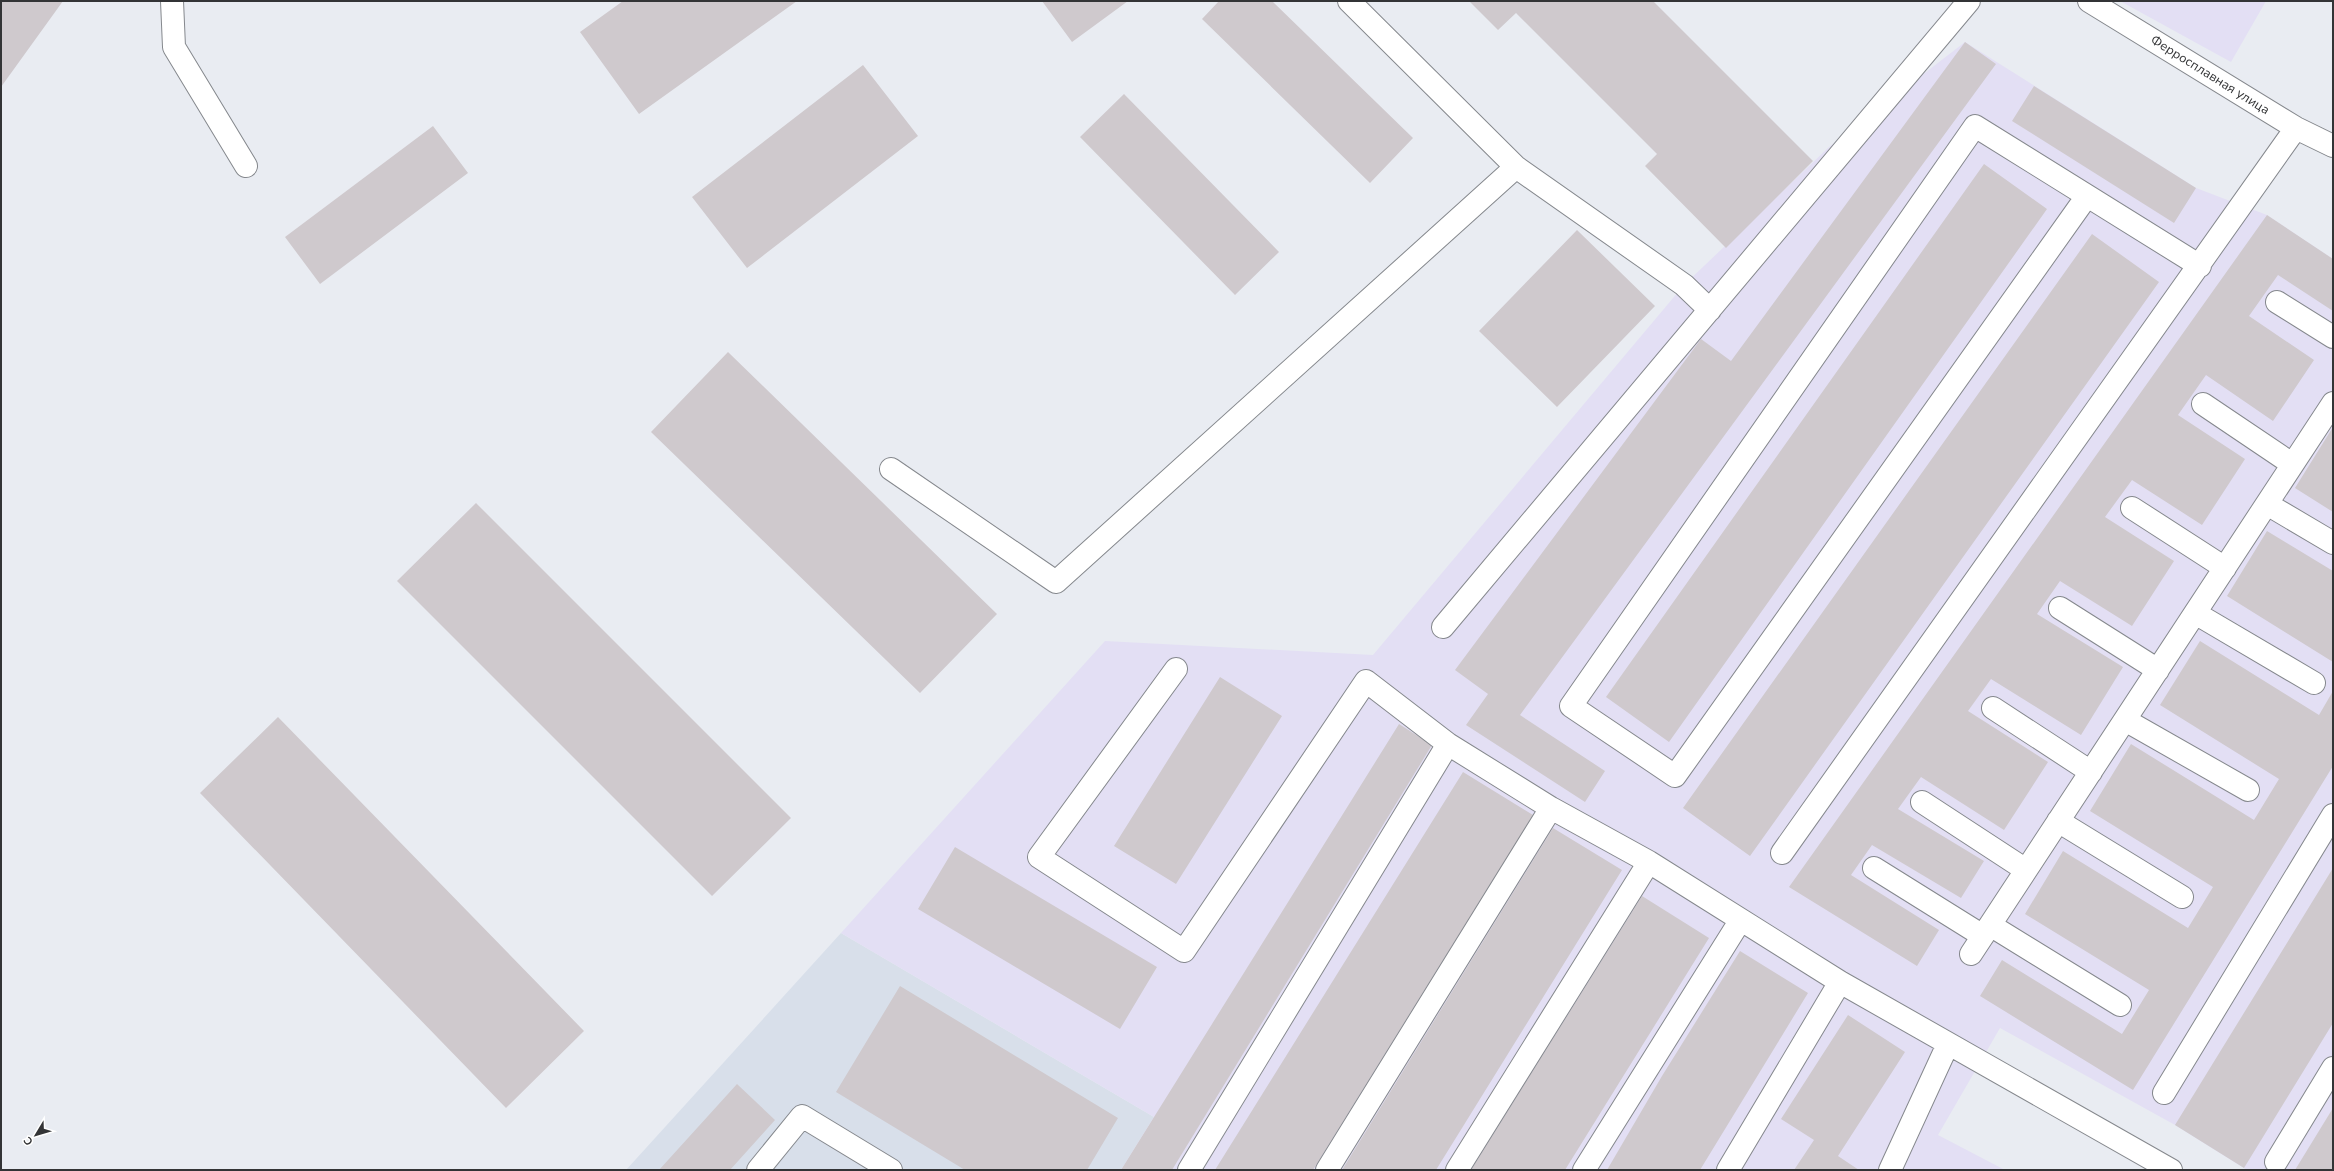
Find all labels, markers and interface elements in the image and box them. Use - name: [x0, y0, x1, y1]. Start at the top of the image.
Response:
- street label: Ферросплавная улица: [2147, 31, 2273, 119]
- north arrow: [16, 1115, 56, 1155]
- text: С: [20, 1133, 37, 1148]

